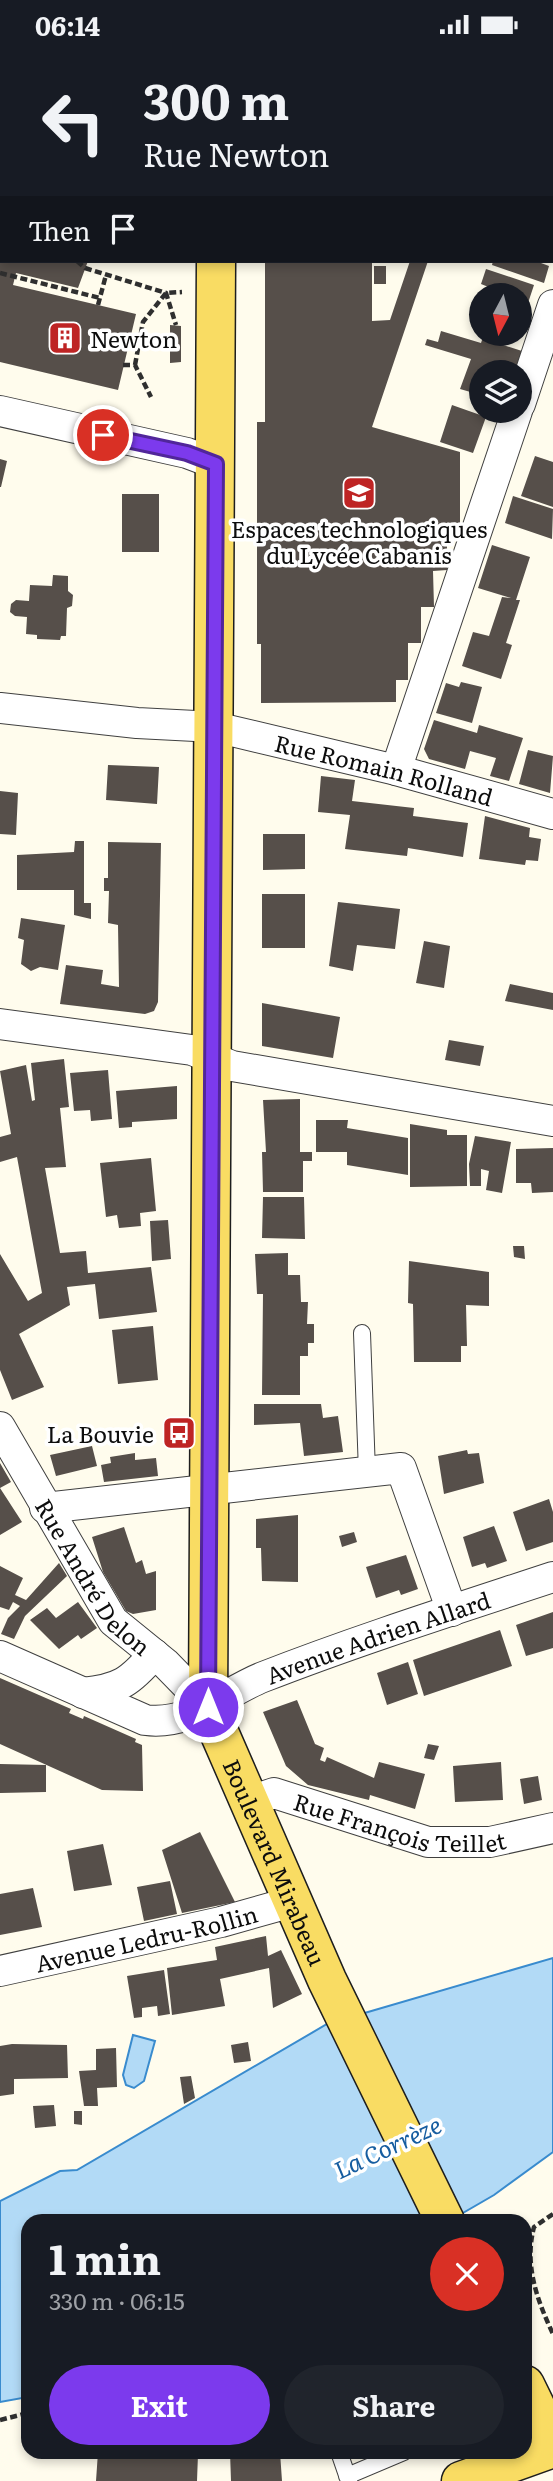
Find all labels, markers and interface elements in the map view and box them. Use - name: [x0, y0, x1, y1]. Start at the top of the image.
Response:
- text: 06:14: [35, 5, 100, 44]
- text: 300 m: [143, 62, 289, 135]
- icon: left: [28, 77, 119, 168]
- text: Rue Newton: [143, 129, 329, 177]
- text: Then: [28, 210, 90, 249]
- icon: arrive: [104, 210, 142, 248]
- north arrow: [469, 283, 532, 347]
- map controls: [469, 283, 532, 423]
- building icon: Newton: [46, 319, 84, 357]
- place label: Newton: [90, 321, 177, 355]
- button: layers: [469, 360, 532, 423]
- pin: [73, 405, 133, 465]
- icon: arrive: [84, 416, 122, 454]
- school or university icon: Espaces technologiques du Lycée Cabanis: [340, 474, 378, 512]
- place label: Espaces technologiques du Lycée Cabanis: [231, 511, 487, 571]
- street label: Rue Romain Rolland: [271, 725, 497, 813]
- bus stop icon: La Bouvie: [160, 1414, 198, 1452]
- place label: La Bouvie: [47, 1416, 154, 1450]
- street label: Rue André Delon: [28, 1492, 159, 1662]
- street label: Avenue Adrien Allard: [261, 1582, 494, 1691]
- position arrow: [171, 1670, 245, 1744]
- street label: Boulevard Mirabeau: [215, 1753, 336, 1971]
- street label: Rue François Teillet: [290, 1783, 510, 1860]
- street label: Avenue Ledru-Rollin: [32, 1896, 261, 1980]
- water label: La Corrèze: [328, 2106, 446, 2186]
- text: 1 min: [49, 2226, 161, 2288]
- button: close: [430, 2237, 504, 2311]
- text: 330 m · 06:15: [49, 2283, 185, 2317]
- button: Exit: [49, 2365, 270, 2445]
- button: Share: [284, 2365, 504, 2445]

